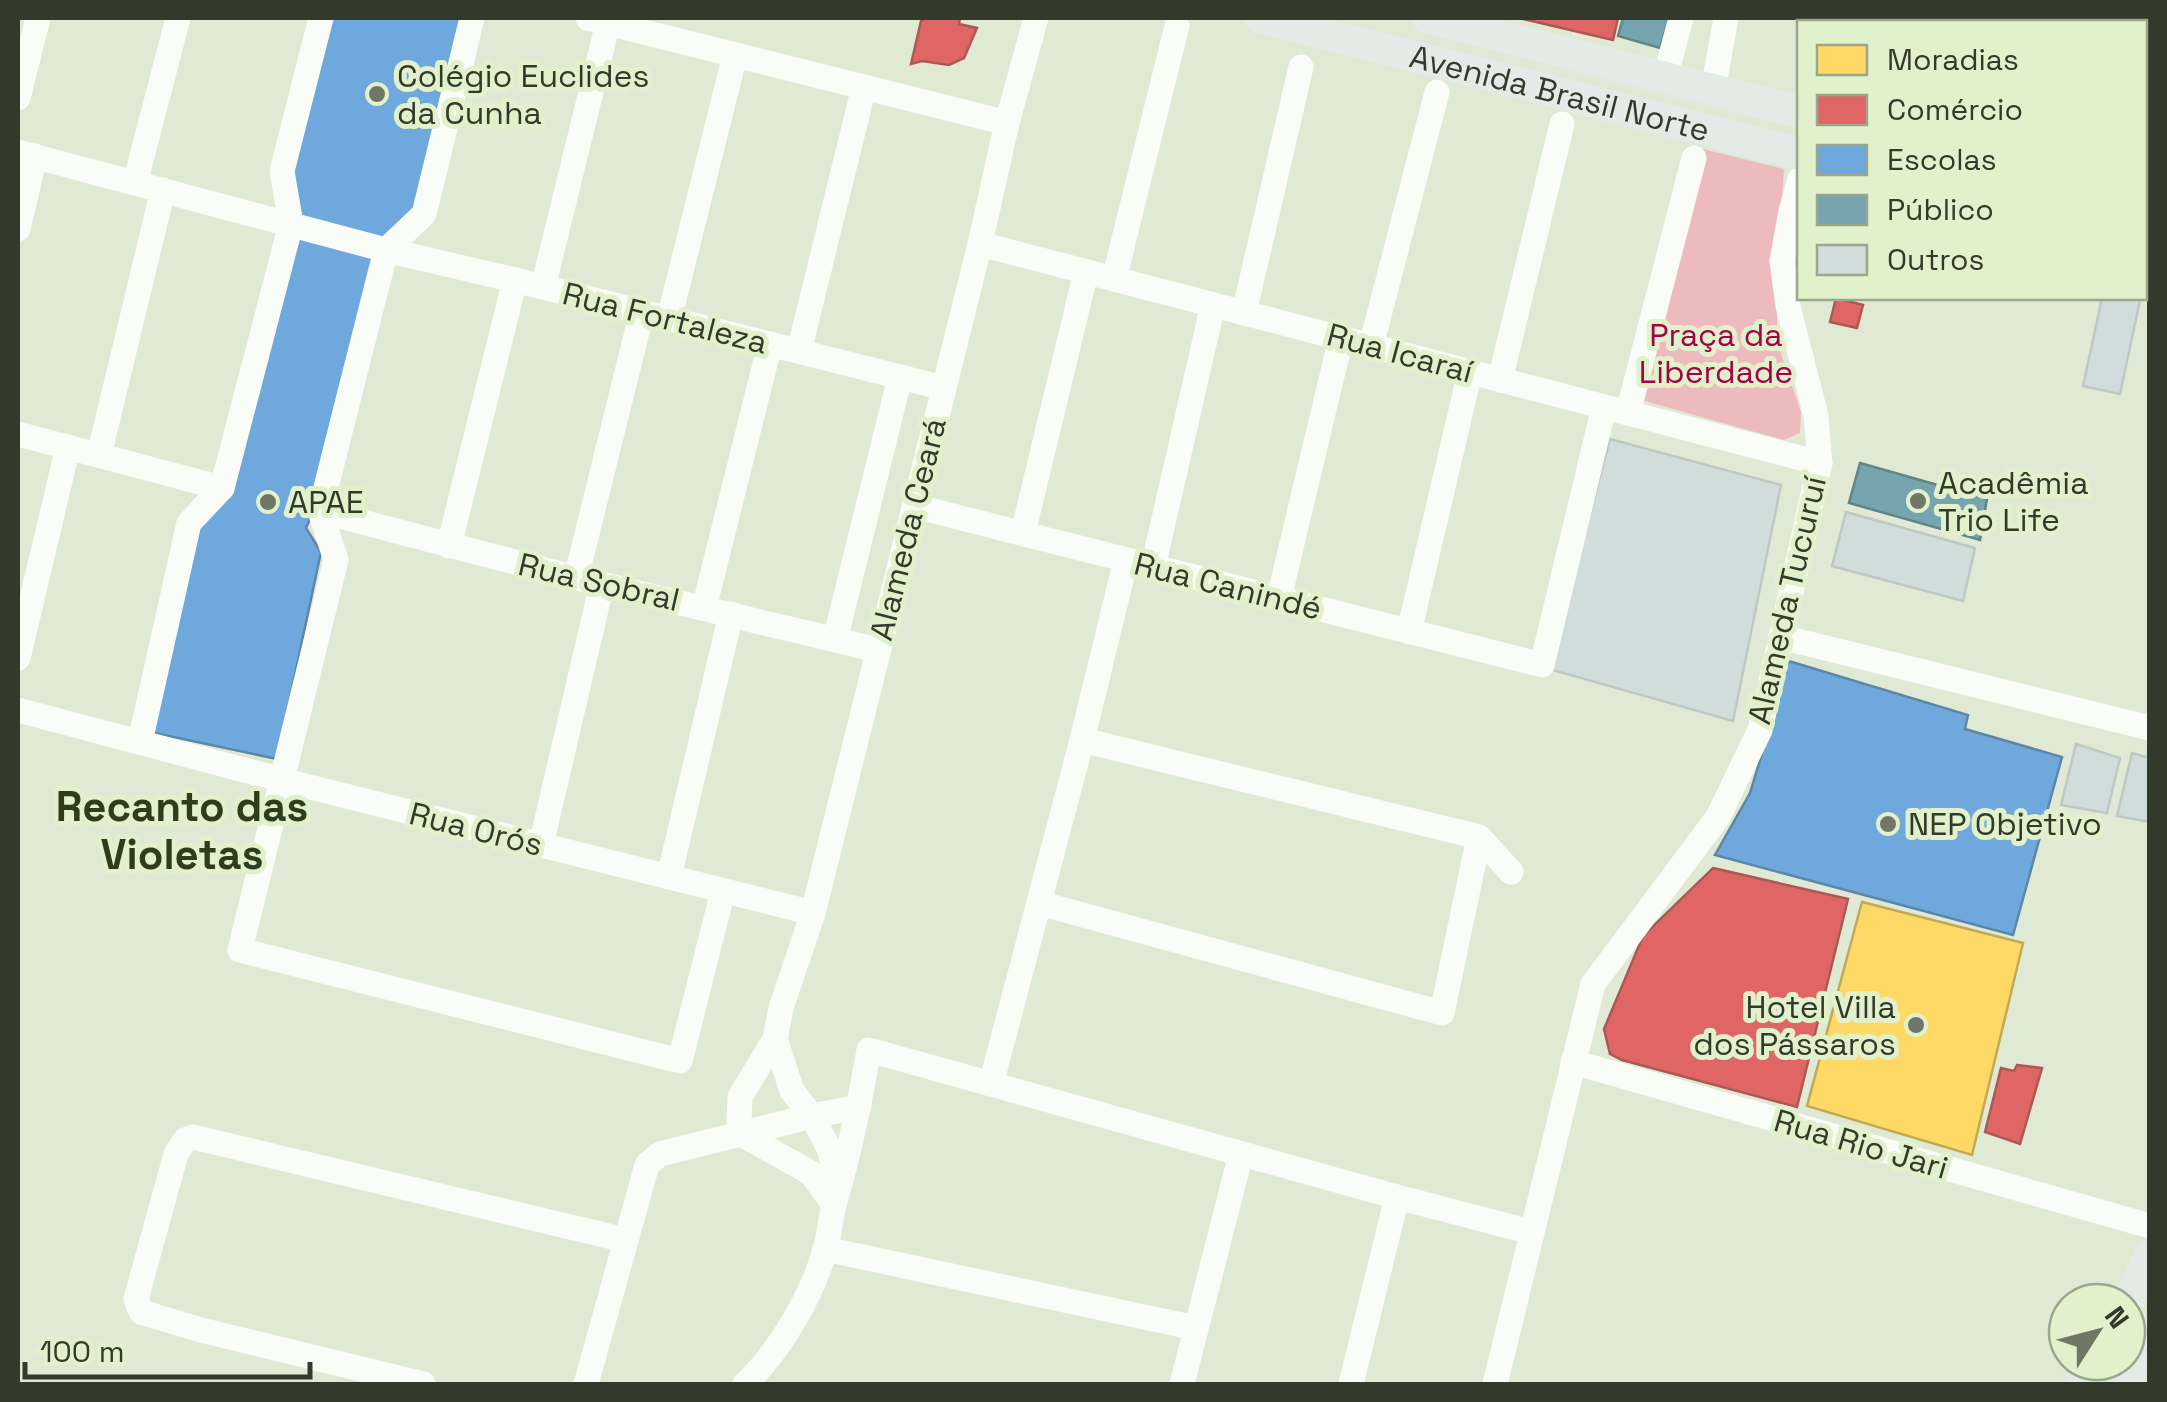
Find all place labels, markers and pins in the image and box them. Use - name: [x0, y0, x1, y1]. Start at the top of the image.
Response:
- place label: Colégio Euclides da Cunha: [397, 56, 649, 133]
- marker: Colégio Euclides da Cunha: [366, 83, 388, 105]
- place label: Acadêmia Trio Life: [1938, 463, 2089, 540]
- place label: APAE: [288, 482, 364, 522]
- marker: Acadêmia Trio Life: [1907, 490, 1929, 512]
- marker: APAE: [257, 491, 279, 513]
- place label: NEP Objetivo: [1908, 804, 2102, 844]
- marker: NEP Objetivo: [1877, 813, 1899, 835]
- place label: Hotel Villa dos Pássaros: [1693, 987, 1896, 1064]
- marker: Hotel Villa dos Pássaros: [1905, 1014, 1927, 1036]

